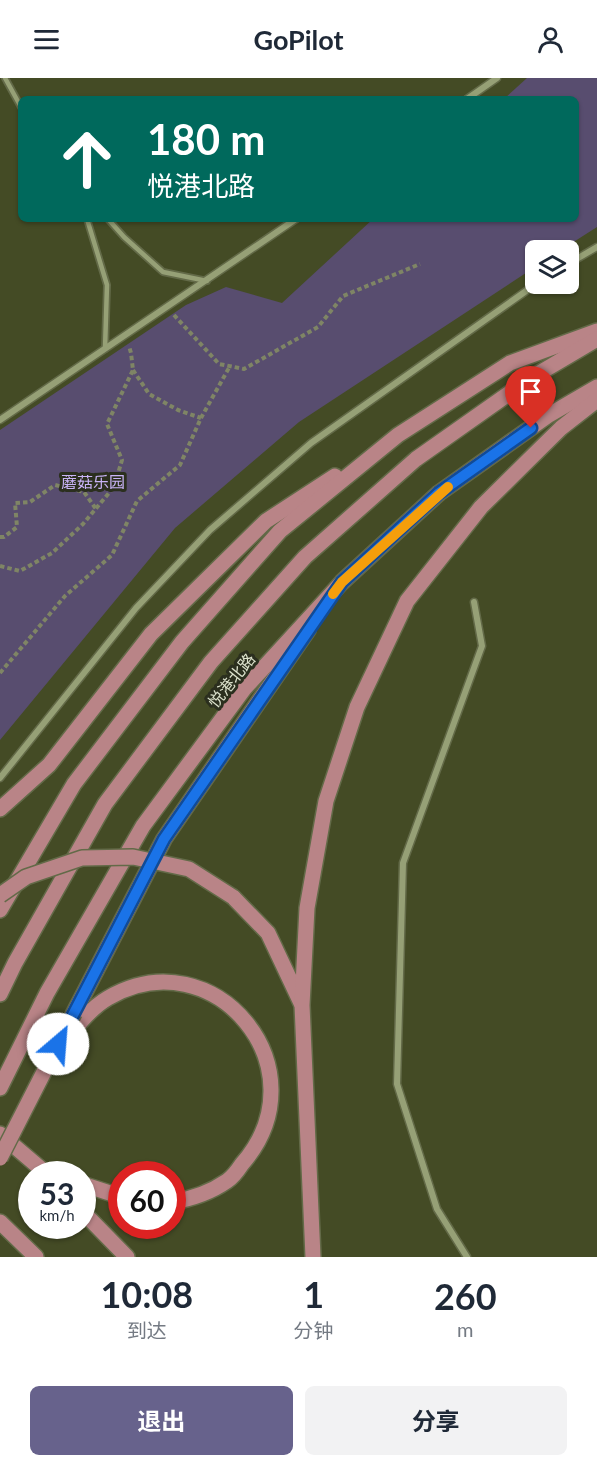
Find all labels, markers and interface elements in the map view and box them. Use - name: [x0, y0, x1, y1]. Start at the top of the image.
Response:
- icon: menu: [30, 23, 63, 56]
- text: GoPilot: [253, 23, 344, 56]
- icon: person: [534, 23, 567, 56]
- text: 180 m: [147, 114, 265, 164]
- icon: ahead: [48, 120, 126, 198]
- text: 悦港北路: [147, 169, 255, 202]
- map controls: [525, 240, 579, 294]
- button: layers: [525, 240, 579, 294]
- pin: [505, 366, 556, 428]
- icon: arrive: [514, 375, 547, 408]
- park label: 蘑菇乐园: [61, 472, 125, 491]
- street label: 悦港北路: [203, 649, 259, 711]
- position arrow: [26, 1012, 90, 1076]
- speed limit sign: 60: [108, 1161, 186, 1239]
- text: 53: [40, 1175, 74, 1211]
- text: km/h: [39, 1206, 75, 1224]
- text: 10:08: [100, 1272, 193, 1316]
- text: 1: [303, 1272, 324, 1316]
- text: 260: [434, 1274, 497, 1318]
- text: m: [457, 1317, 474, 1341]
- text: 到达: [127, 1318, 167, 1342]
- text: 分钟: [294, 1318, 334, 1342]
- button: 退出: [30, 1386, 293, 1455]
- button: 分享: [305, 1386, 567, 1455]

